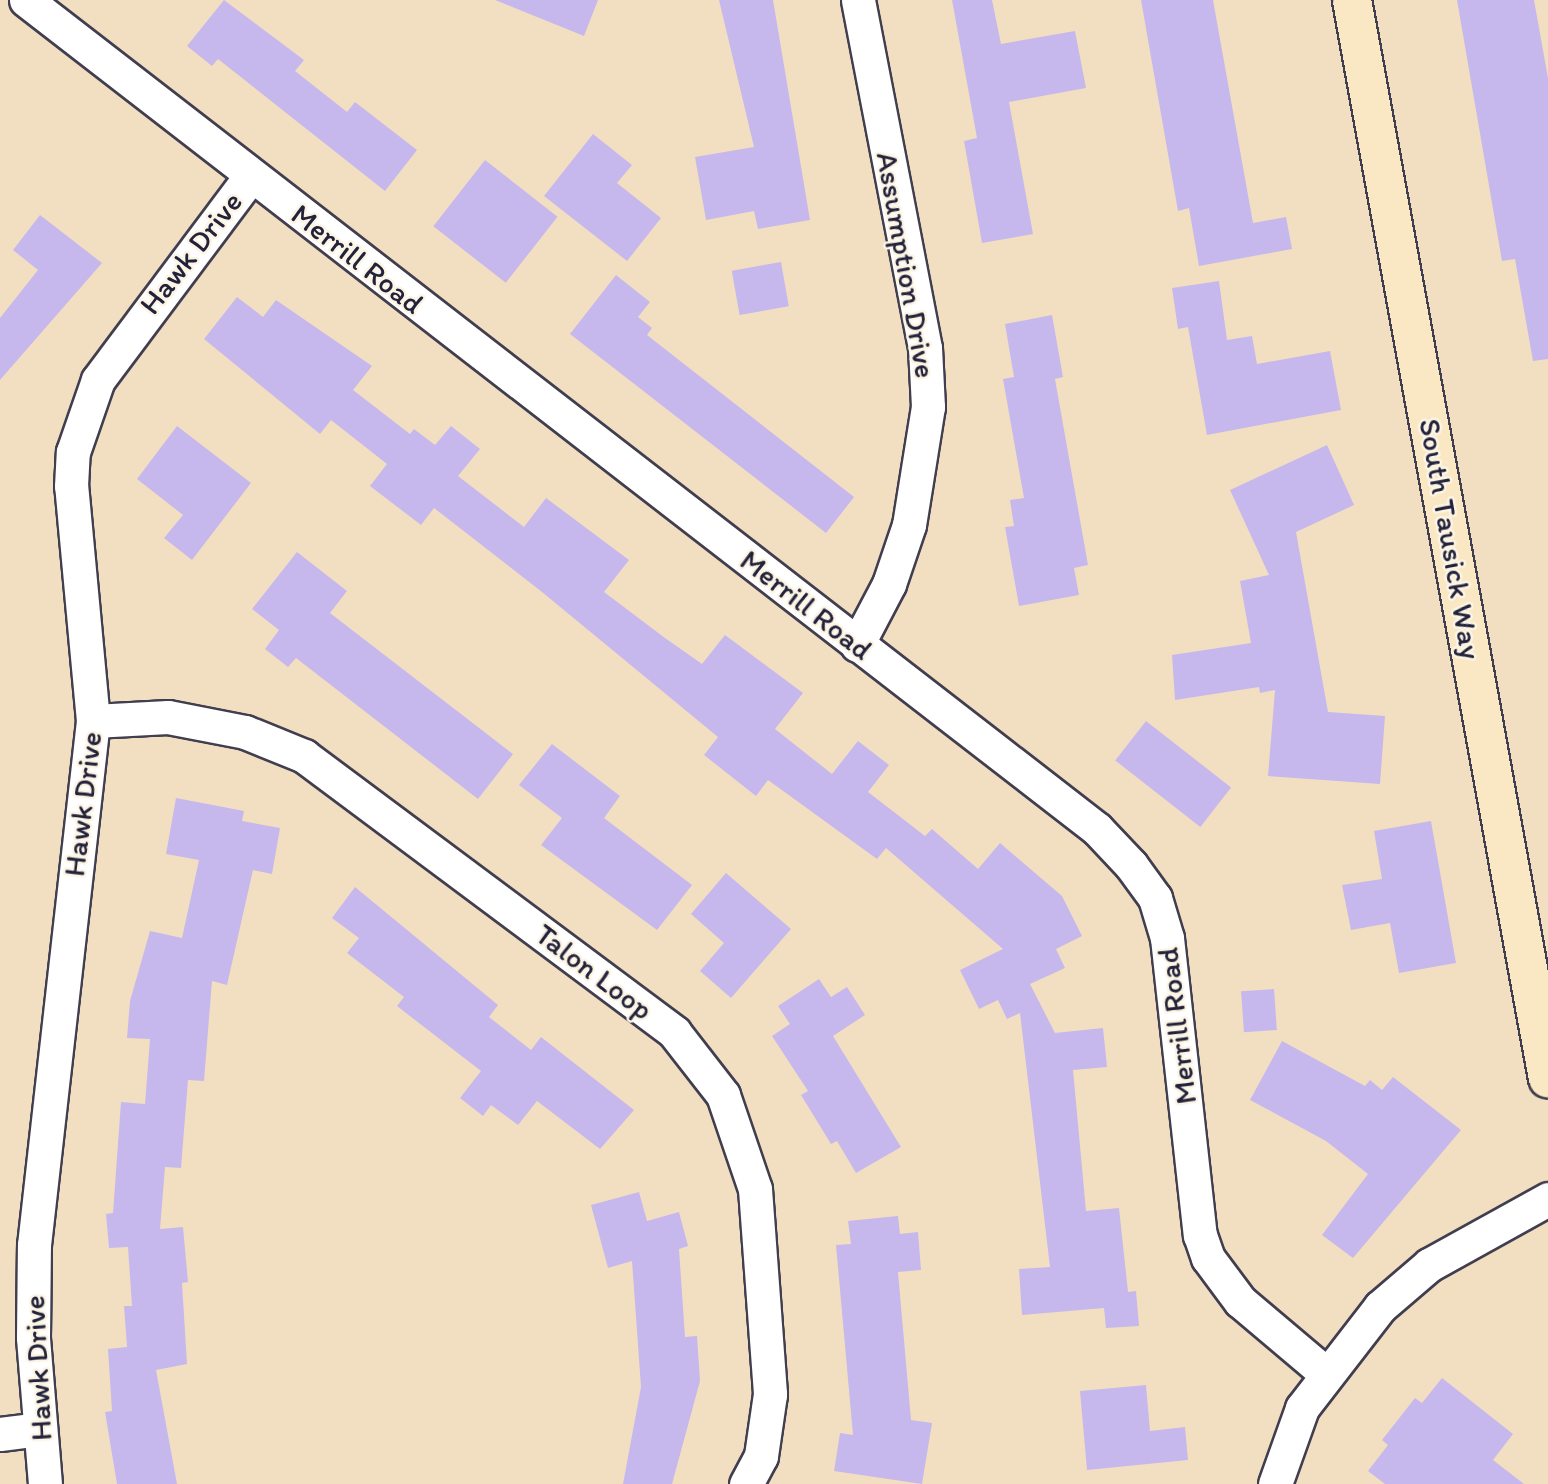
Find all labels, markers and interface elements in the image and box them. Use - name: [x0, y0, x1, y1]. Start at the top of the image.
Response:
- street label: Assumption Drive: [868, 149, 944, 381]
- street label: Hawk Drive: [132, 184, 250, 322]
- street label: Merrill Road: [284, 196, 430, 322]
- street label: South Tausick Way: [1412, 418, 1488, 660]
- street label: Merrill Road: [733, 542, 879, 668]
- street label: Hawk Drive: [56, 729, 110, 879]
- street label: Talon Loop: [528, 916, 660, 1028]
- street label: Merrill Road: [1150, 946, 1204, 1106]
- street label: Hawk Drive: [16, 1294, 60, 1442]

